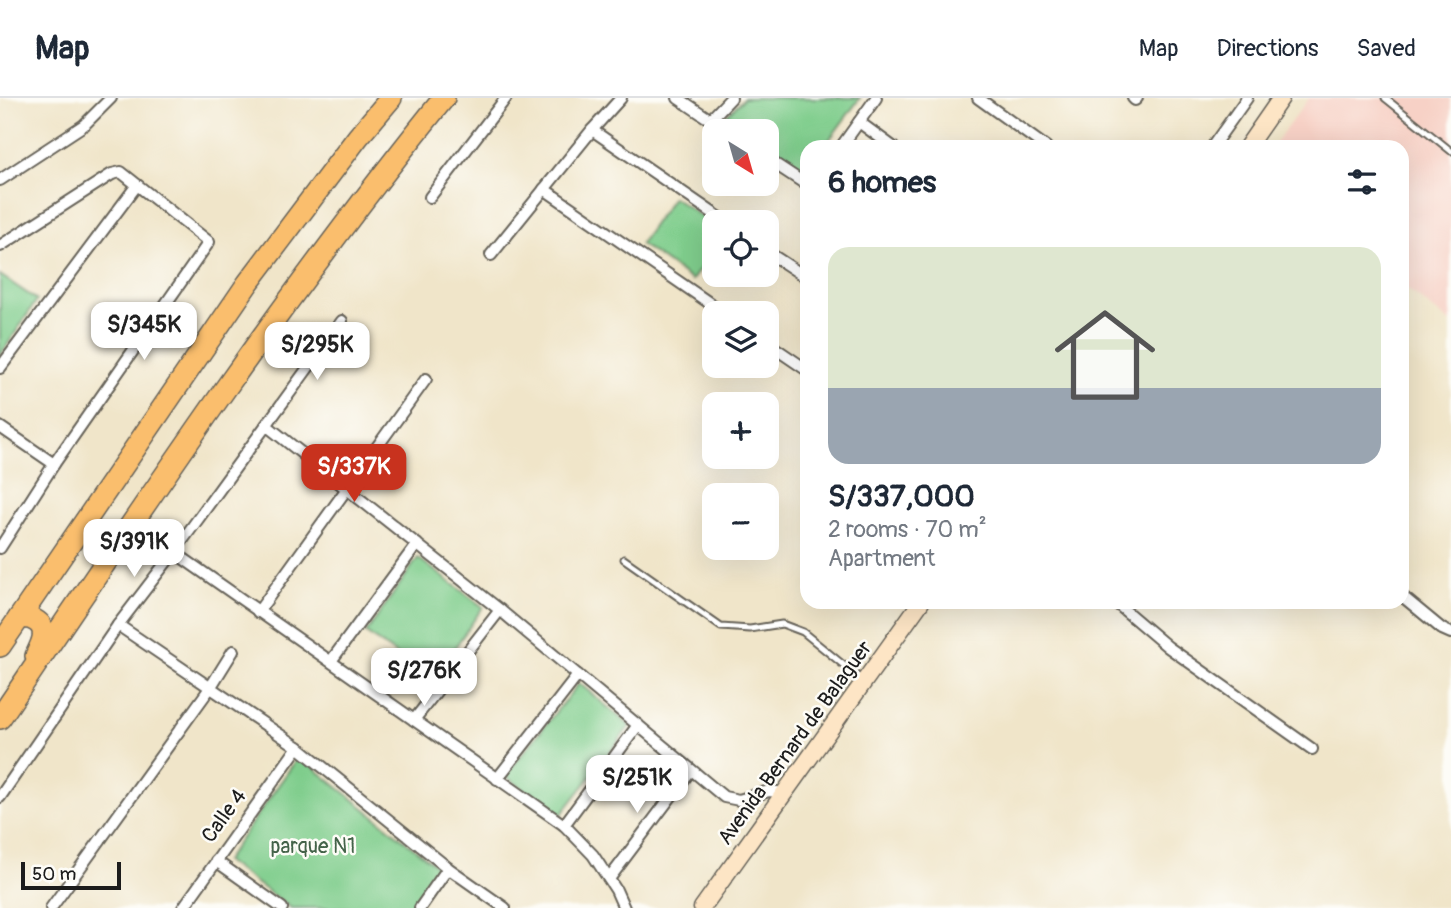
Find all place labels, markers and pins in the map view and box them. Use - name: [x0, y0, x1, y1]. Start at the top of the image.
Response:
- pin: S/345K: [87, 302, 201, 362]
- pin: S/295K: [260, 322, 374, 382]
- pin: S/337K: [297, 444, 411, 504]
- pin: S/391K: [77, 519, 191, 579]
- pin: S/276K: [367, 648, 481, 708]
- pin: S/251K: [580, 756, 694, 815]

